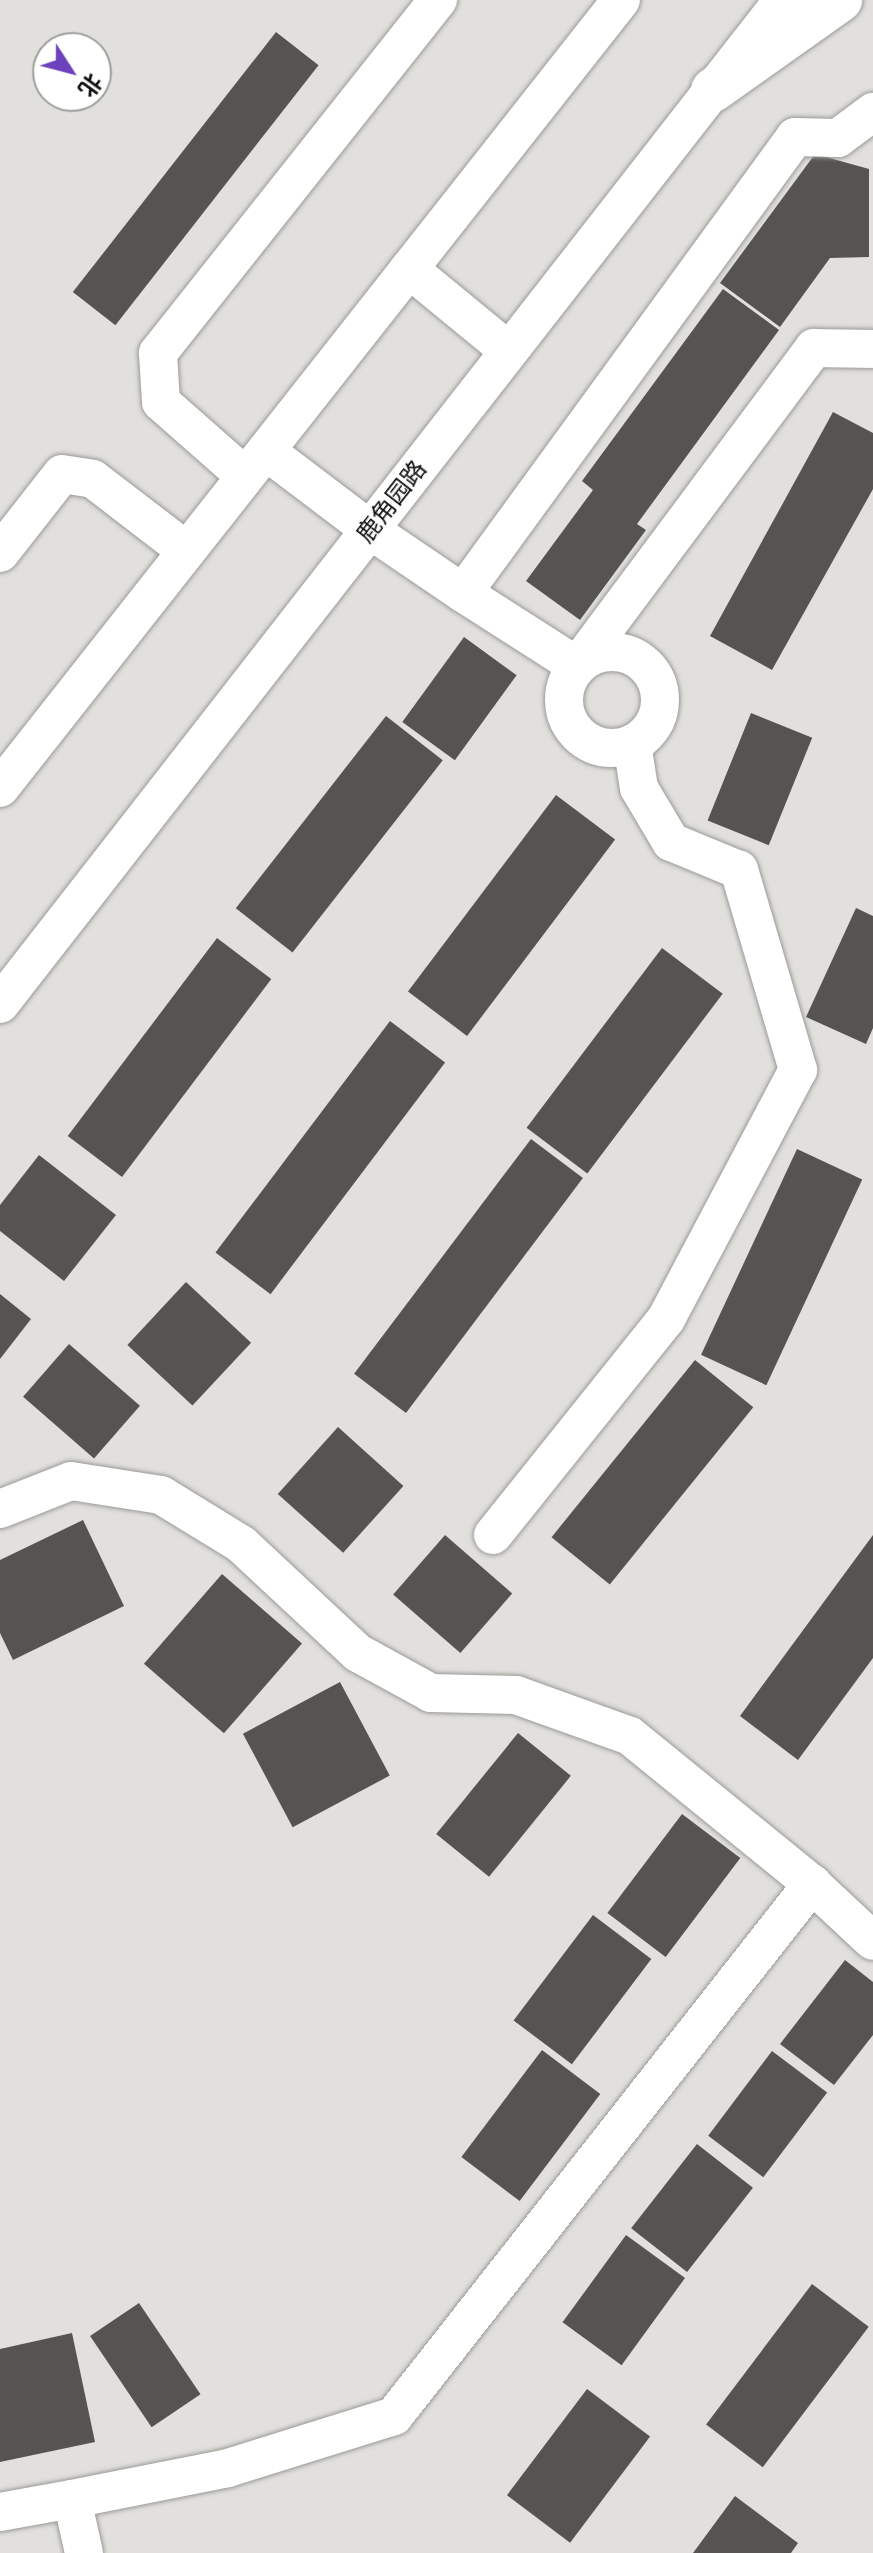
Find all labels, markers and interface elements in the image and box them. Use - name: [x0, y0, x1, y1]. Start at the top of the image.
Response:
- north arrow: [32, 32, 112, 112]
- text: 北: [73, 68, 107, 101]
- street label: 鹿角园路: [351, 455, 433, 549]

